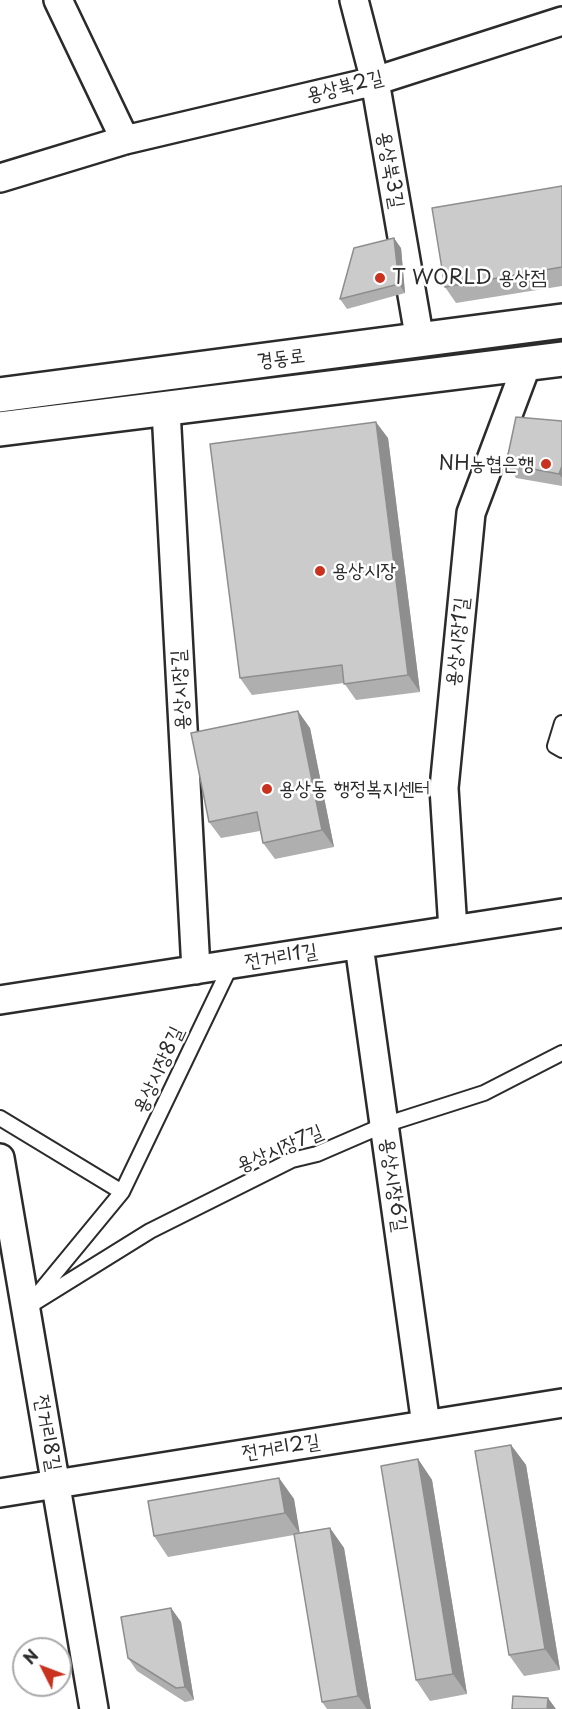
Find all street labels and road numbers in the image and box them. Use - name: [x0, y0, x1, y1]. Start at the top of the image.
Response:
- street label: 용상북2길: [304, 66, 386, 108]
- street label: 용상북3길: [371, 130, 409, 210]
- street label: 경동로: [256, 344, 306, 374]
- street label: 용상시장1길: [441, 596, 475, 688]
- street label: 용상시장길: [167, 649, 195, 731]
- street label: 전거리1길: [243, 939, 319, 975]
- street label: 용상시장8길: [128, 1023, 190, 1117]
- street label: 용상시장7길: [233, 1120, 327, 1178]
- street label: 용상시장6길: [375, 1137, 411, 1233]
- street label: 전거리8길: [29, 1393, 65, 1473]
- street label: 전거리2길: [240, 1430, 322, 1466]

